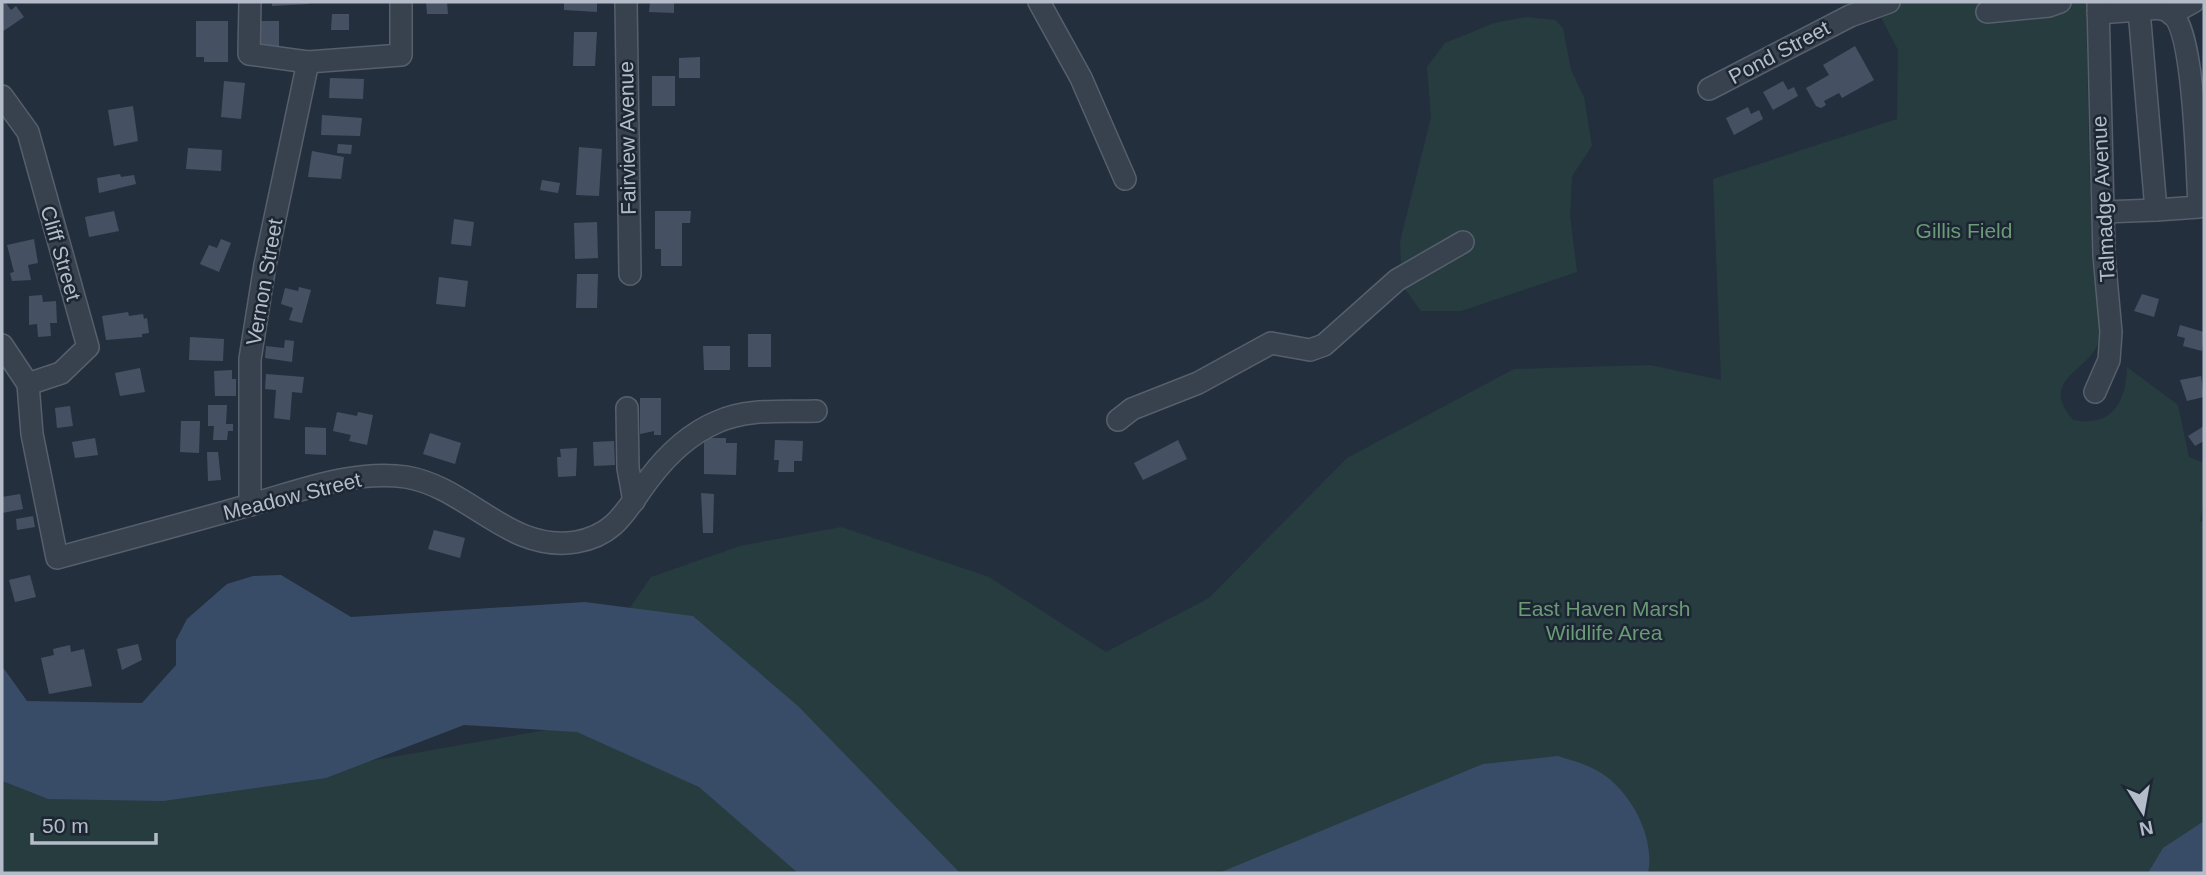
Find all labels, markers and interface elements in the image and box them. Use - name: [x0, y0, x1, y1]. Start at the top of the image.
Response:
- street label: Pond Street: [1725, 16, 1834, 88]
- street label: Fairview Avenue: [614, 61, 640, 215]
- street label: Talmadge Avenue: [2087, 115, 2119, 283]
- street label: Cliff Street: [36, 203, 86, 303]
- street label: Vernon Street: [242, 217, 287, 347]
- park label: Gillis Field: [1916, 219, 2012, 242]
- street label: Meadow Street: [221, 468, 363, 524]
- park label: East Haven Marsh Wildlife Area: [1518, 597, 1690, 644]
- north arrow: [2108, 777, 2178, 847]
- scale bar: [32, 802, 156, 846]
- text: 50 m: [42, 814, 89, 837]
- text: N: [2137, 817, 2155, 840]

